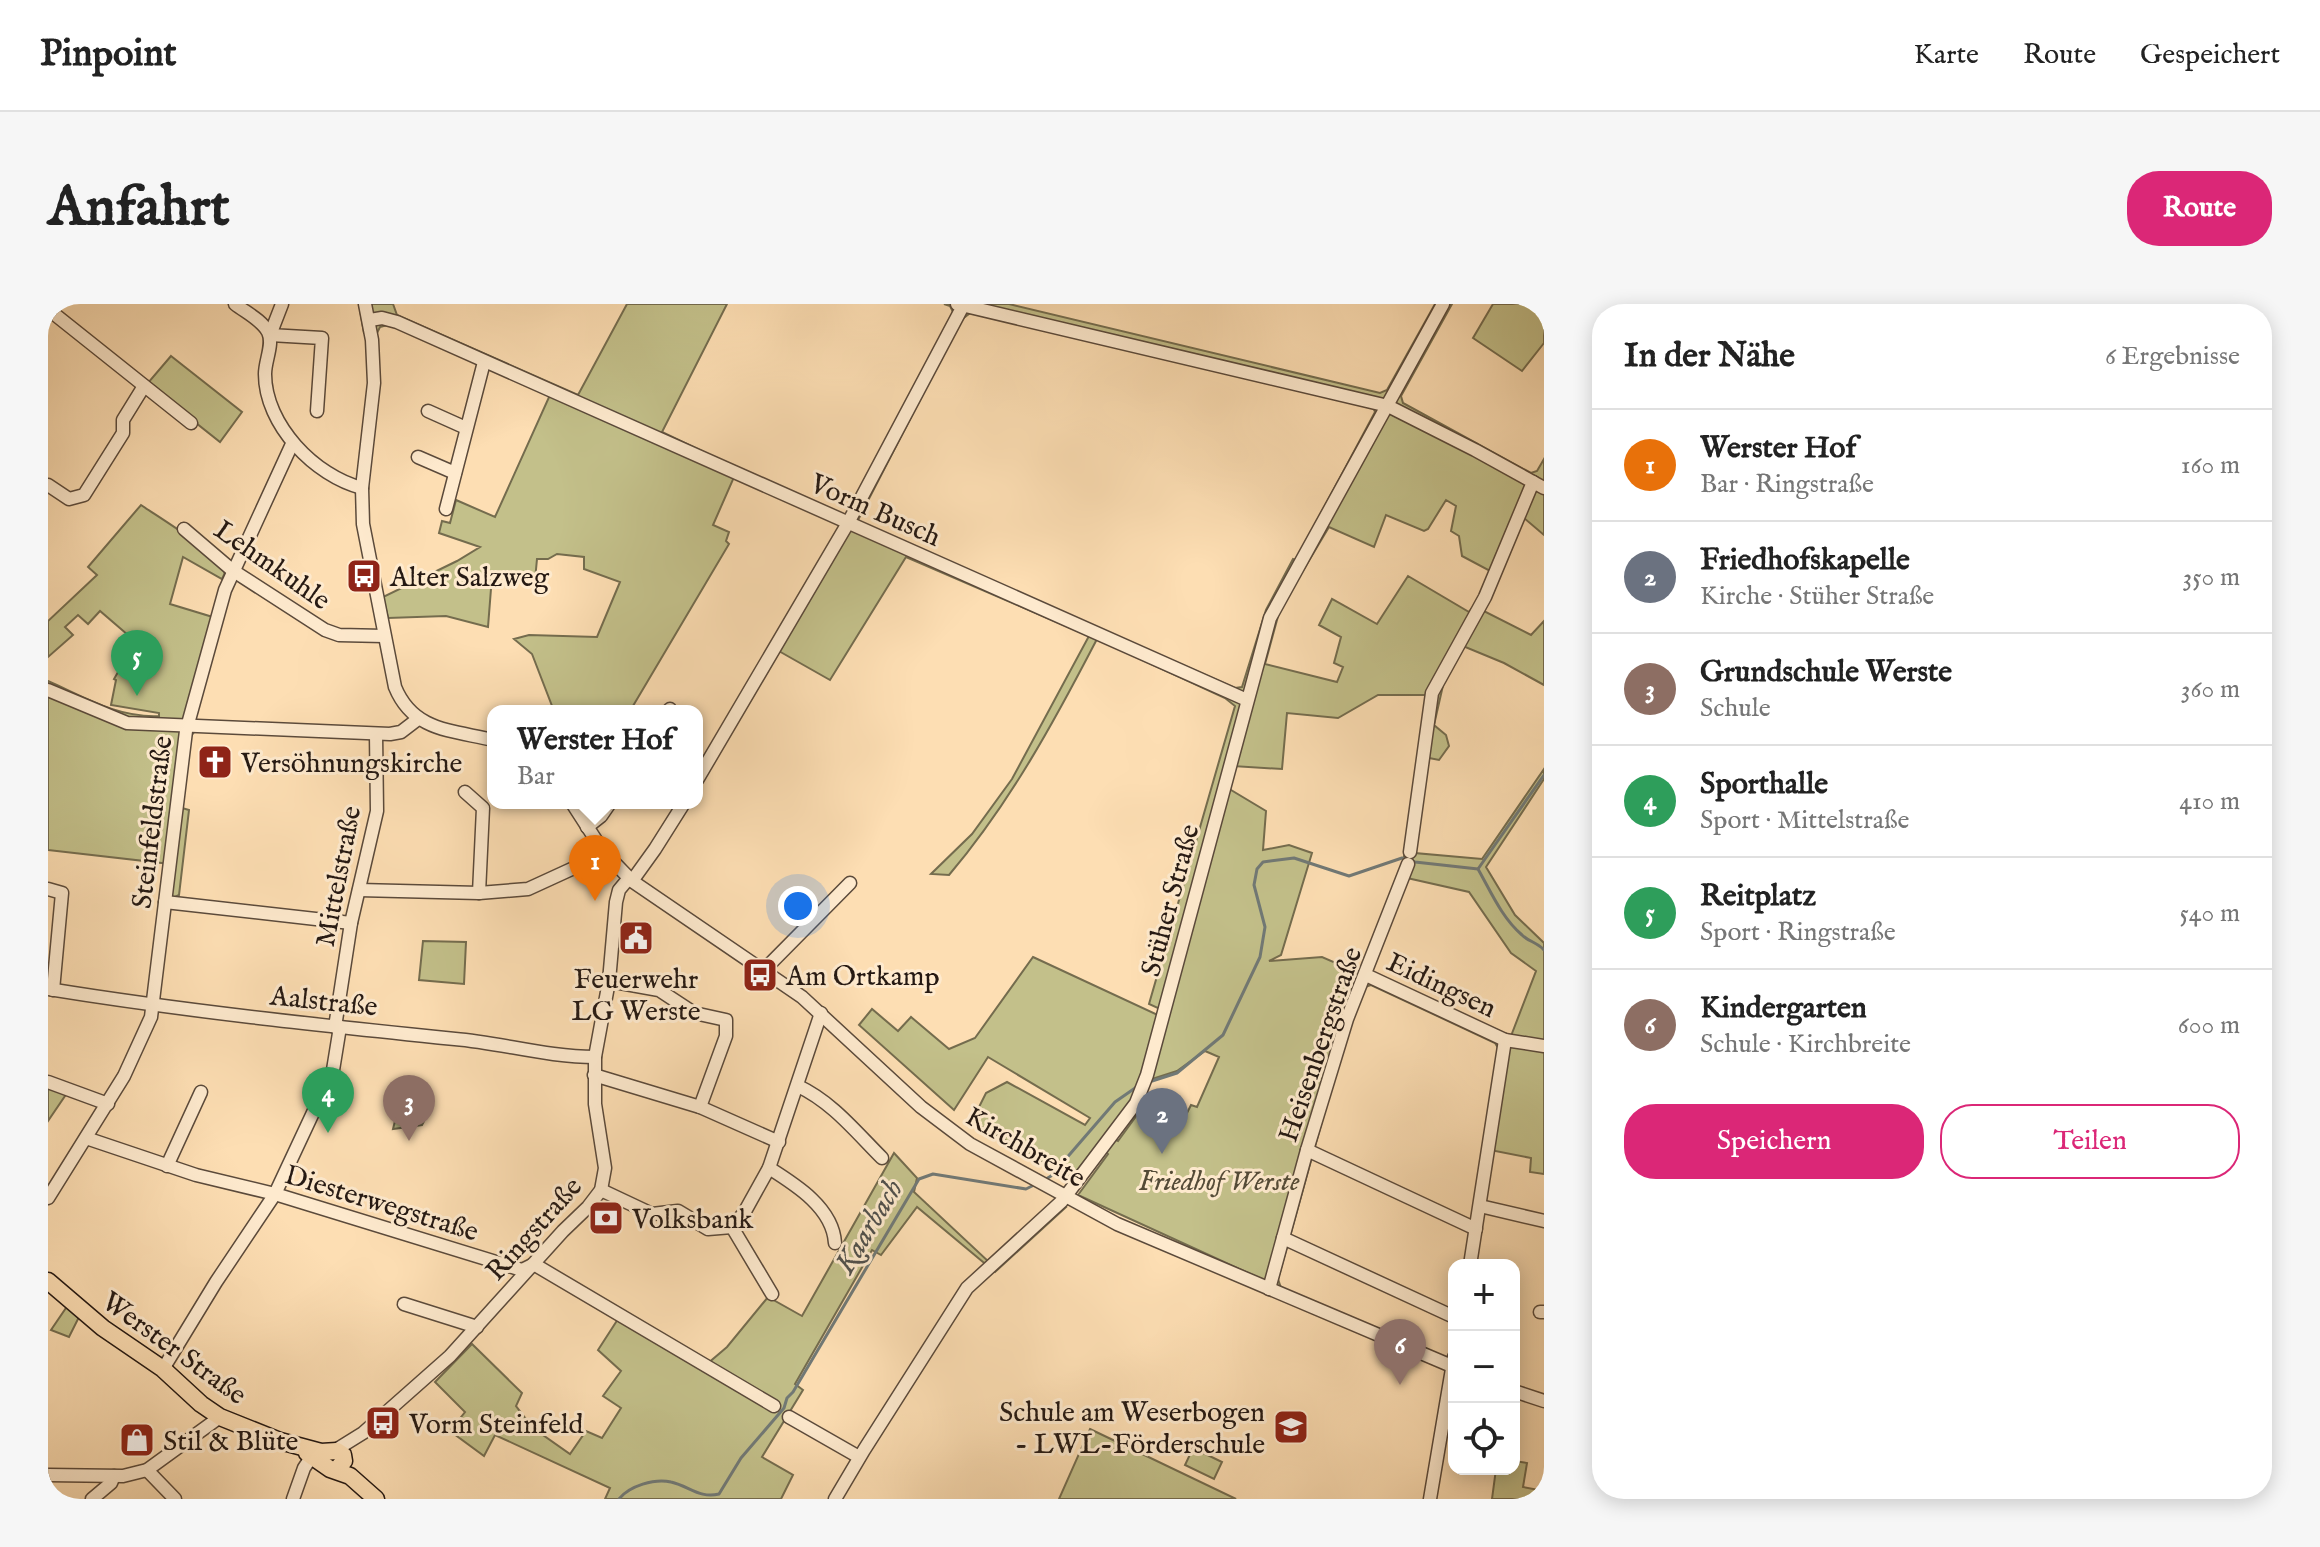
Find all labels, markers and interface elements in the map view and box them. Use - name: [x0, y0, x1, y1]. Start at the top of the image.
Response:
- text: Pinpoint: [40, 31, 177, 79]
- text: Karte: [1914, 38, 1979, 73]
- text: Route: [2023, 38, 2096, 73]
- text: Gespeichert: [2140, 38, 2280, 73]
- button: Route: [2127, 171, 2272, 246]
- text: Anfahrt: [48, 173, 230, 244]
- text: In der Nähe: [1624, 335, 1795, 378]
- text: 6 Ergebnisse: [2105, 340, 2240, 373]
- text: Werster Hof: [1700, 430, 1856, 468]
- text: 1: [1645, 449, 1655, 482]
- text: 160 m: [2181, 449, 2240, 482]
- street label: Vorm Busch: [803, 466, 946, 556]
- text: Bar · Ringstraße: [1700, 468, 1874, 501]
- street label: Lehmkuhle: [207, 513, 337, 619]
- text: Friedhofskapelle: [1700, 542, 1910, 580]
- bus stop icon: Alter Salzweg: [345, 557, 383, 595]
- place label: Alter Salzweg: [389, 561, 550, 596]
- text: 2: [1644, 561, 1656, 594]
- text: 350 m: [2182, 561, 2240, 594]
- text: Kirche · Stüher Straße: [1700, 580, 1934, 613]
- pin: 5: [111, 630, 163, 696]
- text: Grundschule Werste: [1700, 654, 1952, 692]
- text: 3: [1645, 673, 1655, 706]
- text: 360 m: [2181, 673, 2240, 706]
- text: Schule: [1700, 692, 1771, 725]
- popup: [487, 705, 703, 809]
- text: Werster Hof: [517, 722, 673, 760]
- street label: Steinfeldstraße: [126, 734, 181, 911]
- church icon: Versöhnungskirche: [196, 743, 234, 781]
- place label: Versöhnungskirche: [240, 747, 463, 782]
- text: Bar: [517, 760, 555, 793]
- text: Sporthalle: [1700, 766, 1828, 804]
- text: 4: [1644, 785, 1656, 818]
- text: 410 m: [2179, 785, 2240, 818]
- street label: Mittelstraße: [309, 803, 370, 950]
- text: Sport · Mittelstraße: [1700, 804, 1909, 837]
- street label: Stüher Straße: [1134, 821, 1209, 981]
- pin: 1: [569, 835, 621, 901]
- text: Reitplatz: [1700, 878, 1816, 916]
- your location: [778, 886, 818, 926]
- text: 5: [1645, 897, 1655, 930]
- text: 540 m: [2179, 897, 2240, 930]
- text: Sport · Ringstraße: [1700, 916, 1896, 949]
- public building icon: Feuerwehr LG Werste: [617, 919, 655, 957]
- street label: Heisenbergstraße: [1272, 943, 1371, 1147]
- street label: Eidingsen: [1381, 946, 1501, 1027]
- bus stop icon: Am Ortkamp: [741, 956, 779, 994]
- place label: Am Ortkamp: [785, 960, 940, 995]
- place label: Feuerwehr LG Werste: [571, 963, 701, 1030]
- street label: Aalstraße: [267, 979, 379, 1026]
- text: Kindergarten: [1700, 990, 1867, 1028]
- text: 6: [1645, 1009, 1655, 1042]
- text: 600 m: [2178, 1009, 2240, 1042]
- text: Schule · Kirchbreite: [1700, 1028, 1911, 1061]
- pin: 4: [302, 1067, 354, 1133]
- pin: 3: [383, 1075, 435, 1141]
- pin: 2: [1136, 1088, 1188, 1154]
- street label: Kirchbreite: [958, 1100, 1091, 1197]
- button: Speichern: [1624, 1104, 1924, 1179]
- button: Teilen: [1940, 1104, 2240, 1179]
- street label: Diesterwegstraße: [280, 1158, 483, 1251]
- park label: Friedhof Werste: [1138, 1165, 1300, 1200]
- street label: Ringstraße: [479, 1170, 591, 1289]
- water label: Kaarbach: [826, 1173, 913, 1282]
- bank icon: Volksbank: [587, 1199, 625, 1237]
- place label: Volksbank: [631, 1203, 754, 1238]
- map controls: [1448, 1259, 1520, 1475]
- button: +: [1448, 1259, 1520, 1331]
- street label: Werster Straße: [94, 1285, 253, 1413]
- pin: 6: [1374, 1319, 1426, 1385]
- button: −: [1448, 1331, 1520, 1403]
- place label: Schule am Weserbogen - LWL-Förderschule: [999, 1396, 1265, 1463]
- button: locate: [1448, 1403, 1520, 1475]
- bus stop icon: Vorm Steinfeld: [364, 1404, 402, 1442]
- place label: Vorm Steinfeld: [408, 1408, 584, 1443]
- school or university icon: Schule am Weserbogen - LWL-Förderschule: [1272, 1408, 1310, 1446]
- shop icon: Stil & Blüte: [118, 1421, 156, 1459]
- place label: Stil & Blüte: [163, 1425, 299, 1460]

